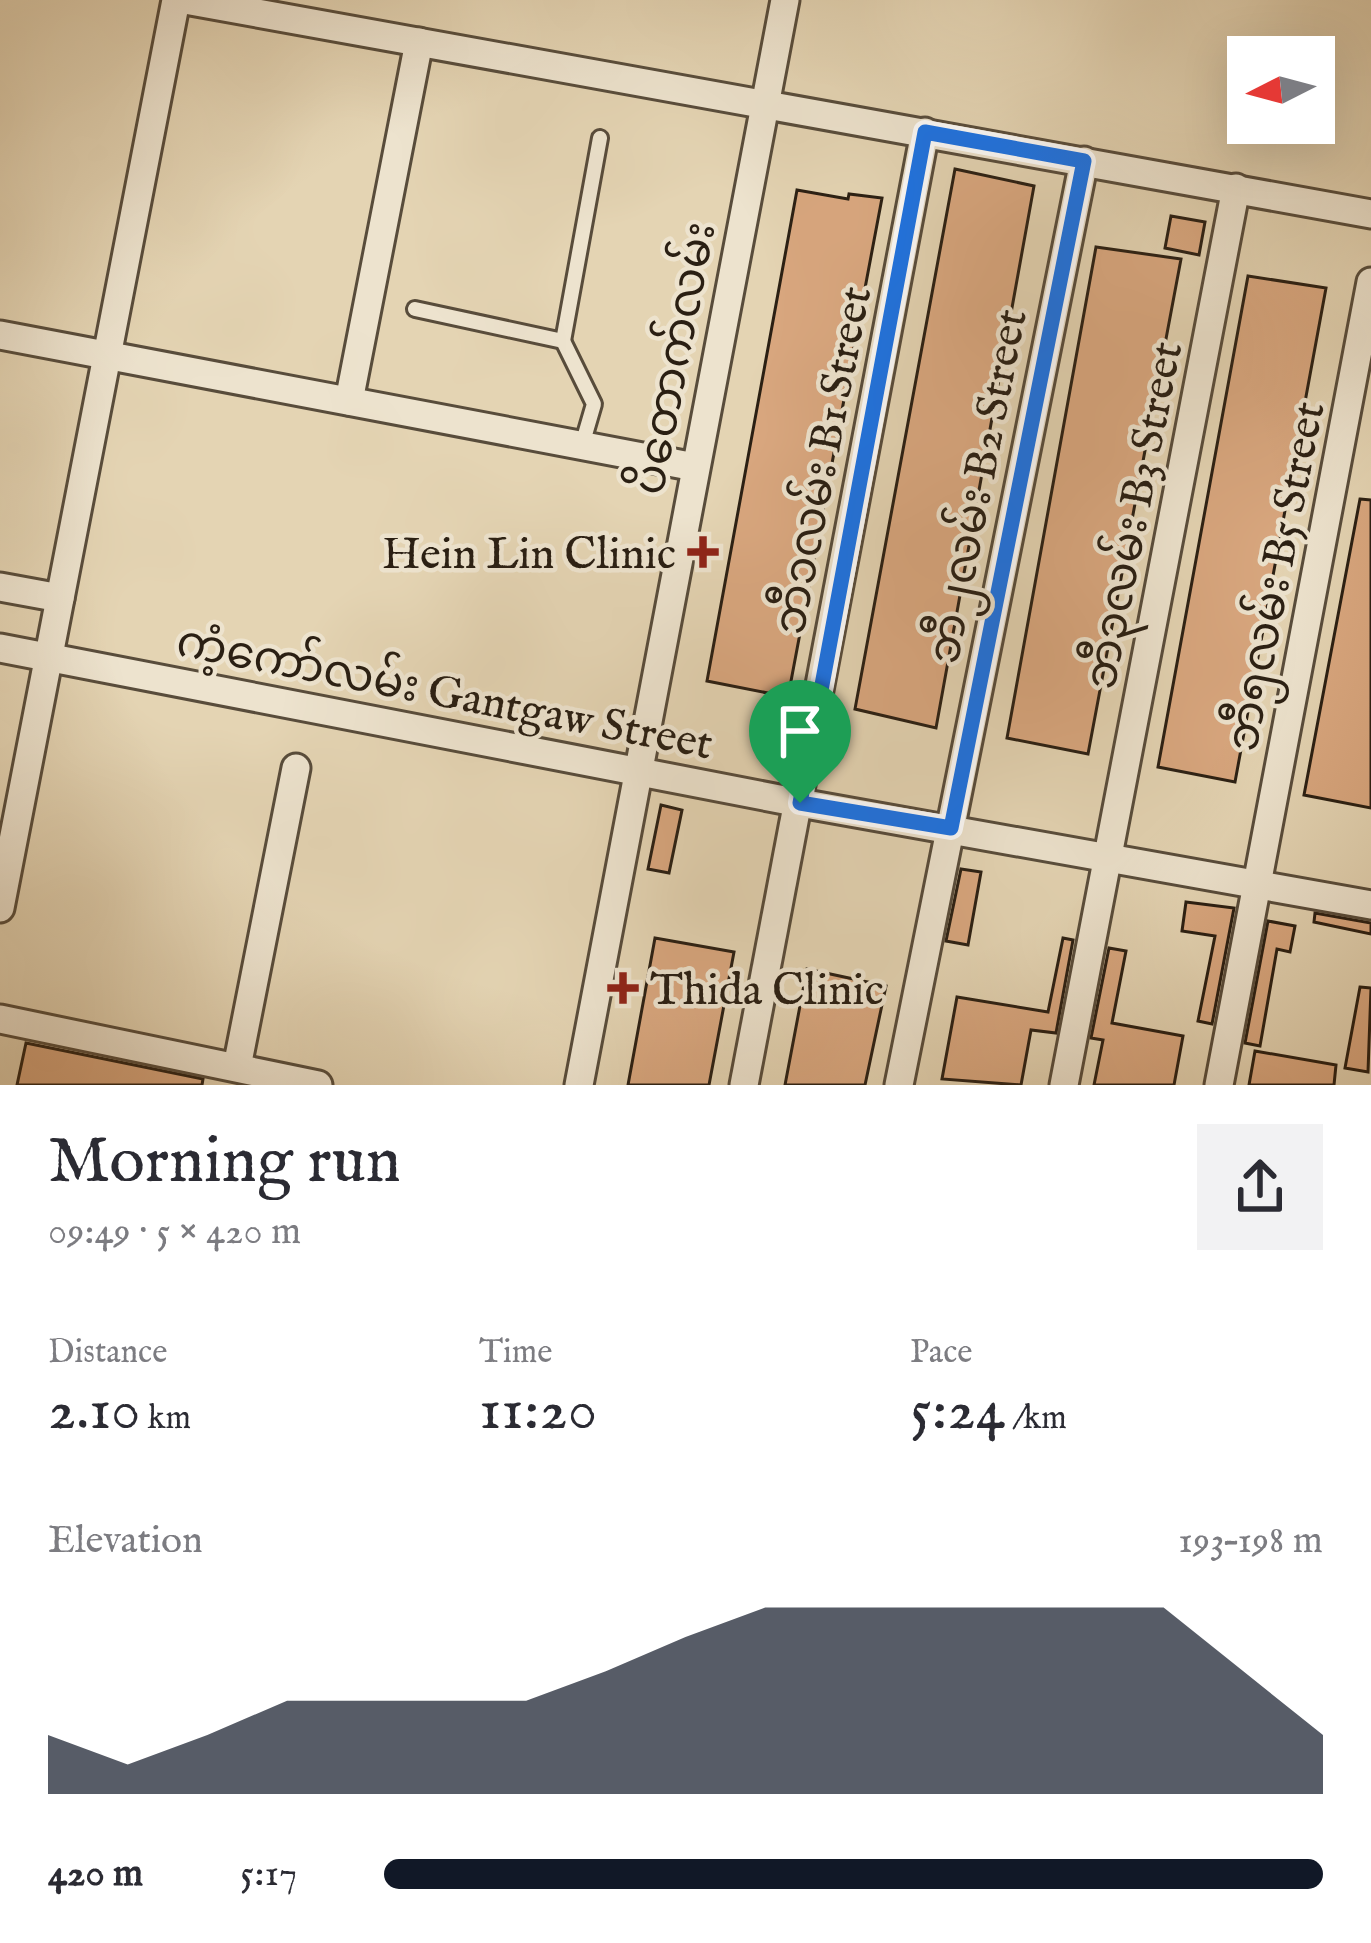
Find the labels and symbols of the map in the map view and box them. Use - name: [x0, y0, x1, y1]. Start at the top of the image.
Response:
- north arrow: [1227, 36, 1335, 144]
- street label: ပိတောက်လမ်း: [616, 216, 731, 500]
- street label: ဘီ၁လမ်း B1 Street: [757, 281, 886, 639]
- street label: ဘီ၂လမ်း B2 Street: [911, 303, 1047, 670]
- street label: ဘီ၃လမ်း B3 Street: [1068, 336, 1202, 695]
- street label: ဘီ၅လမ်း B5 Street: [1210, 396, 1344, 757]
- place label: Hein Lin Clinic: [382, 527, 676, 584]
- marker: Hein Lin Clinic: [687, 536, 719, 568]
- street label: ကံ့ကော်လမ်း Gantgaw Street: [171, 609, 718, 774]
- pin: [749, 680, 851, 803]
- place label: Thida Clinic: [650, 963, 884, 1020]
- marker: Thida Clinic: [607, 972, 639, 1004]

